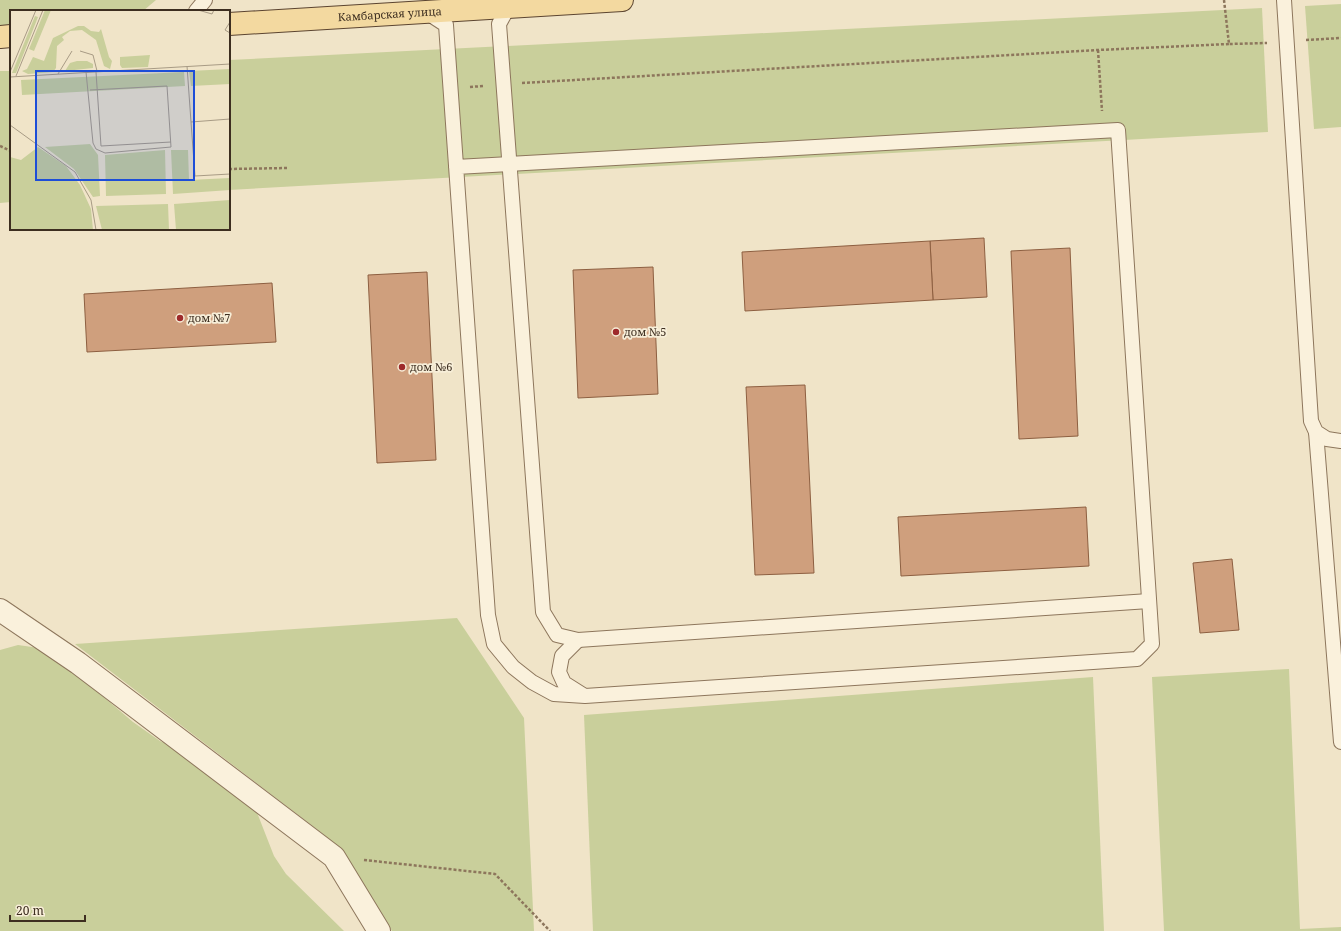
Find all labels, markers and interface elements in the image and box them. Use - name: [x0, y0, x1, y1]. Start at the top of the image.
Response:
- street label: Камбарская улица: [337, 3, 442, 24]
- inset map: [10, 10, 230, 230]
- place label: дом №7: [188, 310, 231, 325]
- marker: дом №7: [175, 313, 185, 323]
- place label: дом №5: [624, 324, 667, 339]
- marker: дом №5: [611, 327, 621, 337]
- place label: дом №6: [410, 359, 453, 374]
- marker: дом №6: [397, 362, 407, 372]
- scale bar: [10, 897, 85, 923]
- text: 20 m: [16, 902, 44, 919]

